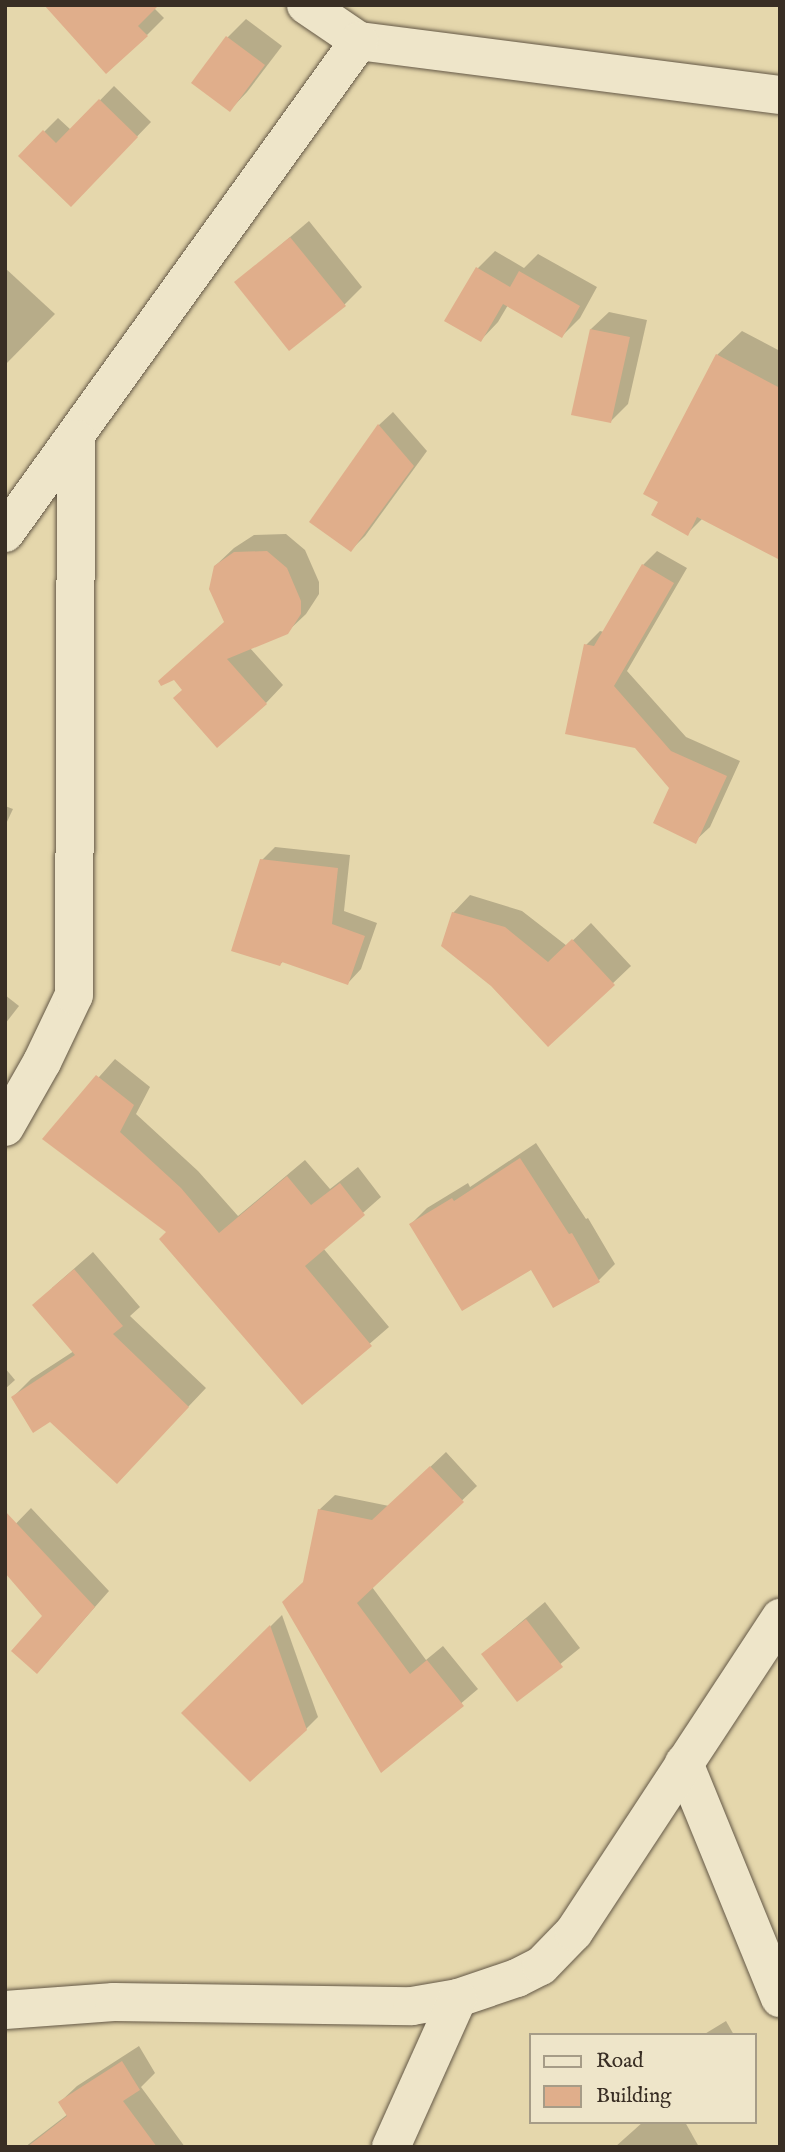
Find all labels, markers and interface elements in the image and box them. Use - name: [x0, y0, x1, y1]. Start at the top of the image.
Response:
- legend: [530, 2033, 757, 2124]
- text: Road: [596, 2048, 643, 2075]
- text: Building: [596, 2083, 671, 2110]

